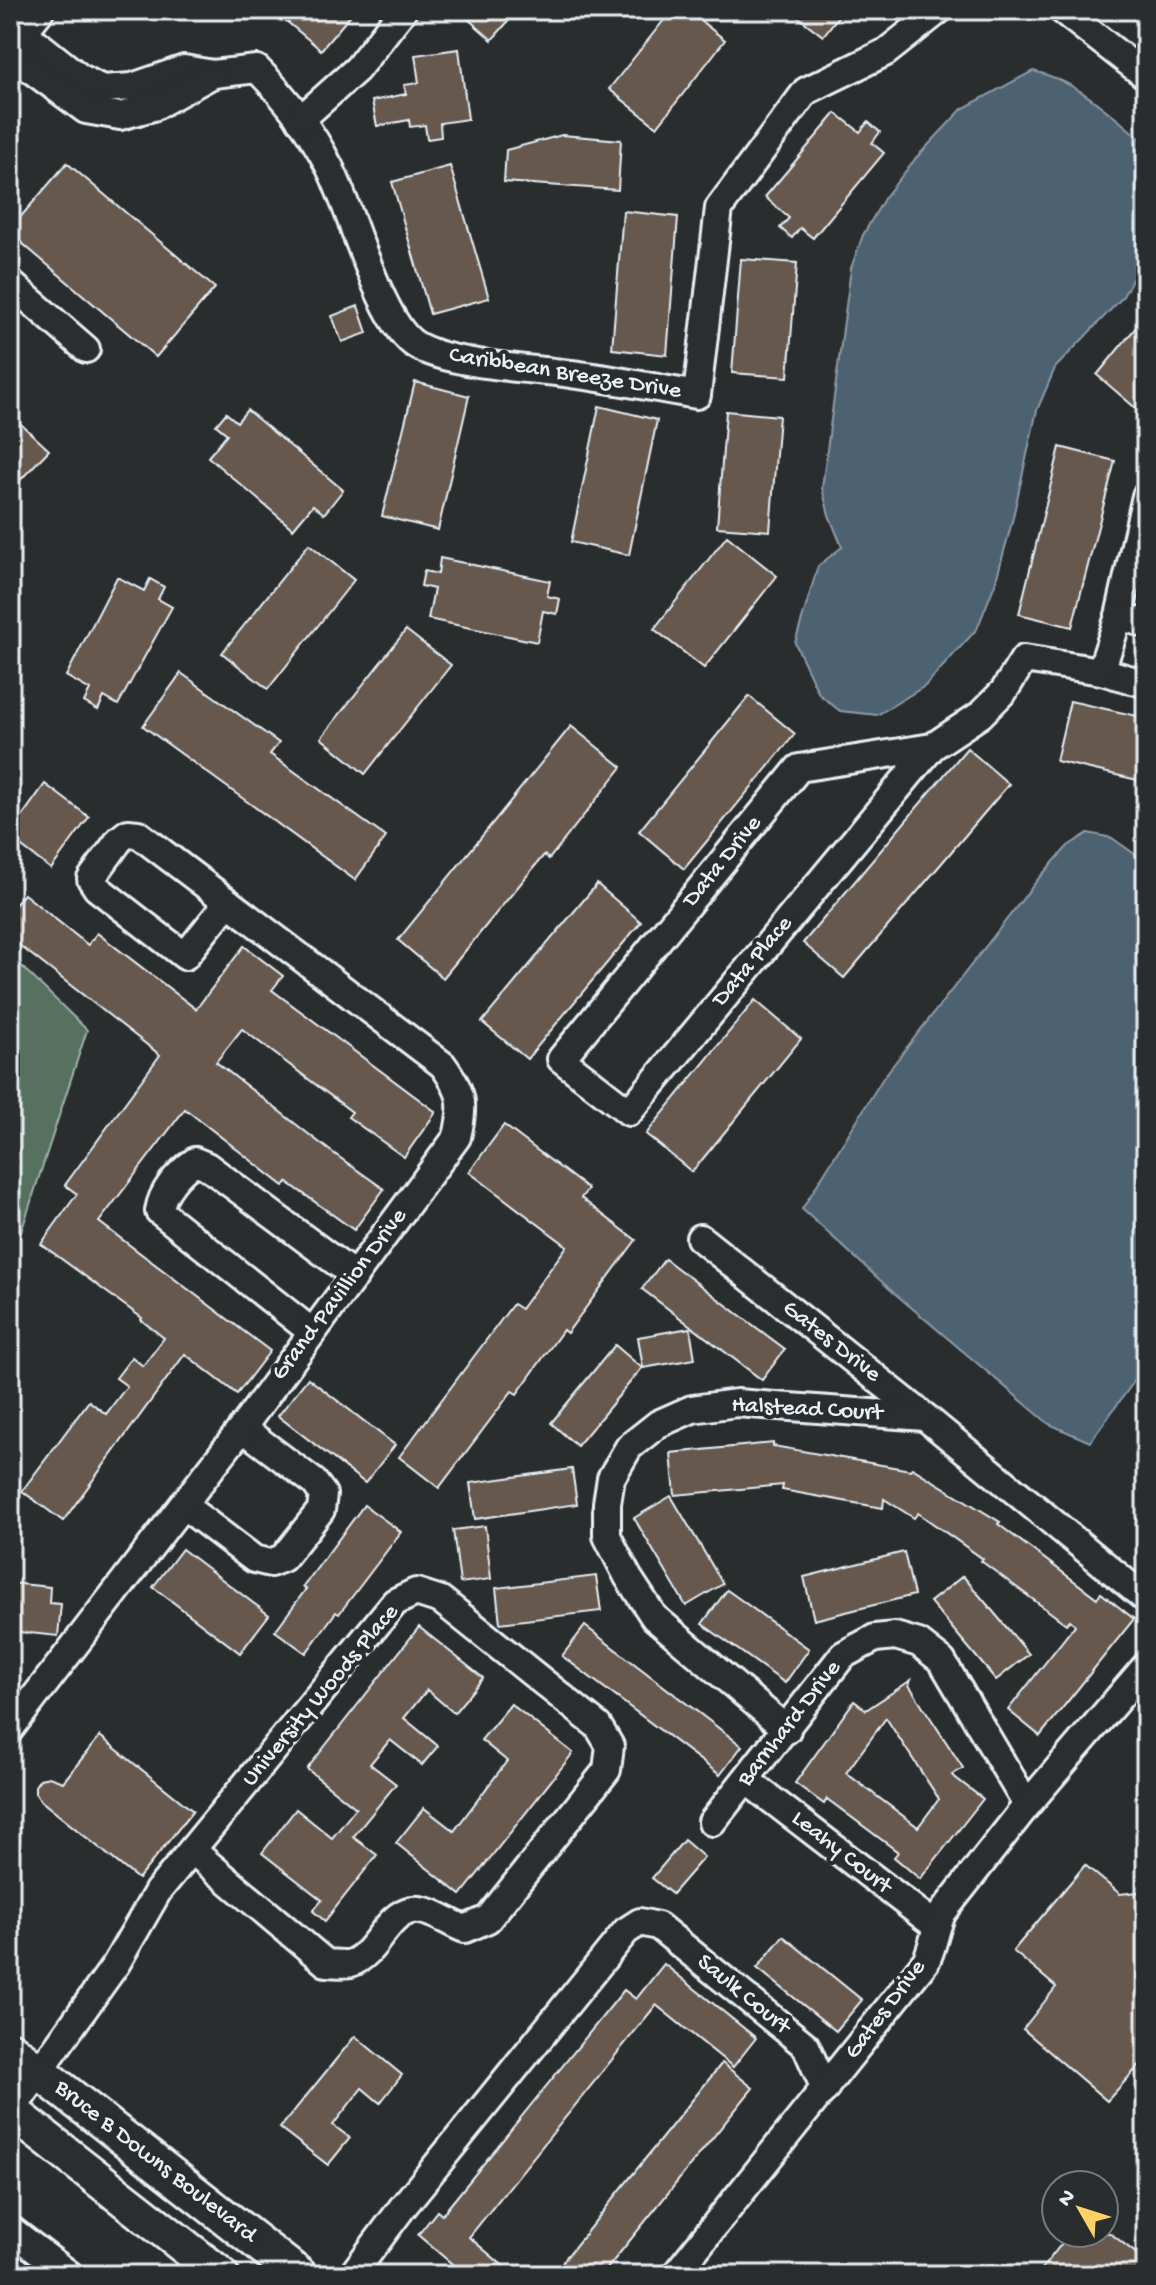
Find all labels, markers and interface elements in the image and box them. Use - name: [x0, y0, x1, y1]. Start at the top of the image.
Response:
- street label: Caribbean Breeze Drive: [447, 341, 684, 407]
- street label: Data Drive: [676, 810, 769, 915]
- street label: Data Place: [705, 910, 800, 1015]
- street label: Grand Pavillion Drive: [266, 1203, 415, 1387]
- street label: Gates Drive: [776, 1294, 887, 1390]
- street label: Halstead Court: [731, 1392, 886, 1429]
- street label: University Woods Place: [236, 1598, 406, 1793]
- street label: Barnhard Drive: [731, 1655, 849, 1794]
- street label: Leahy Court: [785, 1805, 899, 1903]
- street label: Saulk Court: [690, 1948, 798, 2043]
- street label: Gates Drive: [839, 1954, 933, 2066]
- street label: Bruce B Downs Boulevard: [47, 2073, 264, 2251]
- north arrow: [1040, 2169, 1120, 2249]
- text: N: [1053, 2185, 1082, 2213]

